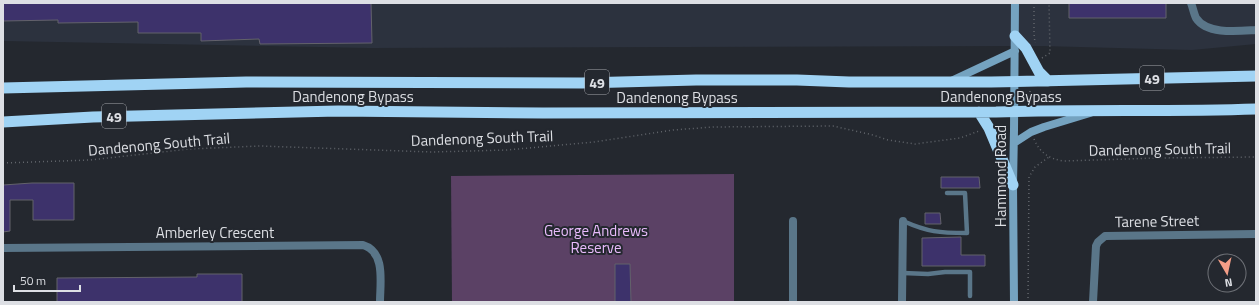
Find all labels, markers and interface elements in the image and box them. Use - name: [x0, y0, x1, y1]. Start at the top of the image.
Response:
- road number: 49: [1140, 66, 1164, 90]
- road number: 49: [585, 70, 609, 94]
- street label: Dandenong Bypass: [292, 85, 414, 108]
- street label: Dandenong Bypass: [940, 85, 1062, 108]
- street label: Dandenong Bypass: [616, 86, 738, 109]
- road number: 49: [102, 104, 126, 128]
- street label: Dandenong South Trail: [410, 124, 554, 152]
- street label: Hammond Road: [989, 125, 1012, 227]
- street label: Dandenong South Trail: [87, 126, 231, 162]
- street label: Dandenong South Trail: [1089, 136, 1231, 162]
- street label: Tarene Street: [1115, 209, 1200, 233]
- park label: George Andrews Reserve: [544, 219, 648, 259]
- street label: Amberley Crescent: [156, 221, 275, 244]
- north arrow: [1207, 253, 1247, 293]
- scale bar: [14, 267, 80, 293]
- text: 50 m: [20, 271, 46, 290]
- text: N: [1224, 274, 1234, 291]

